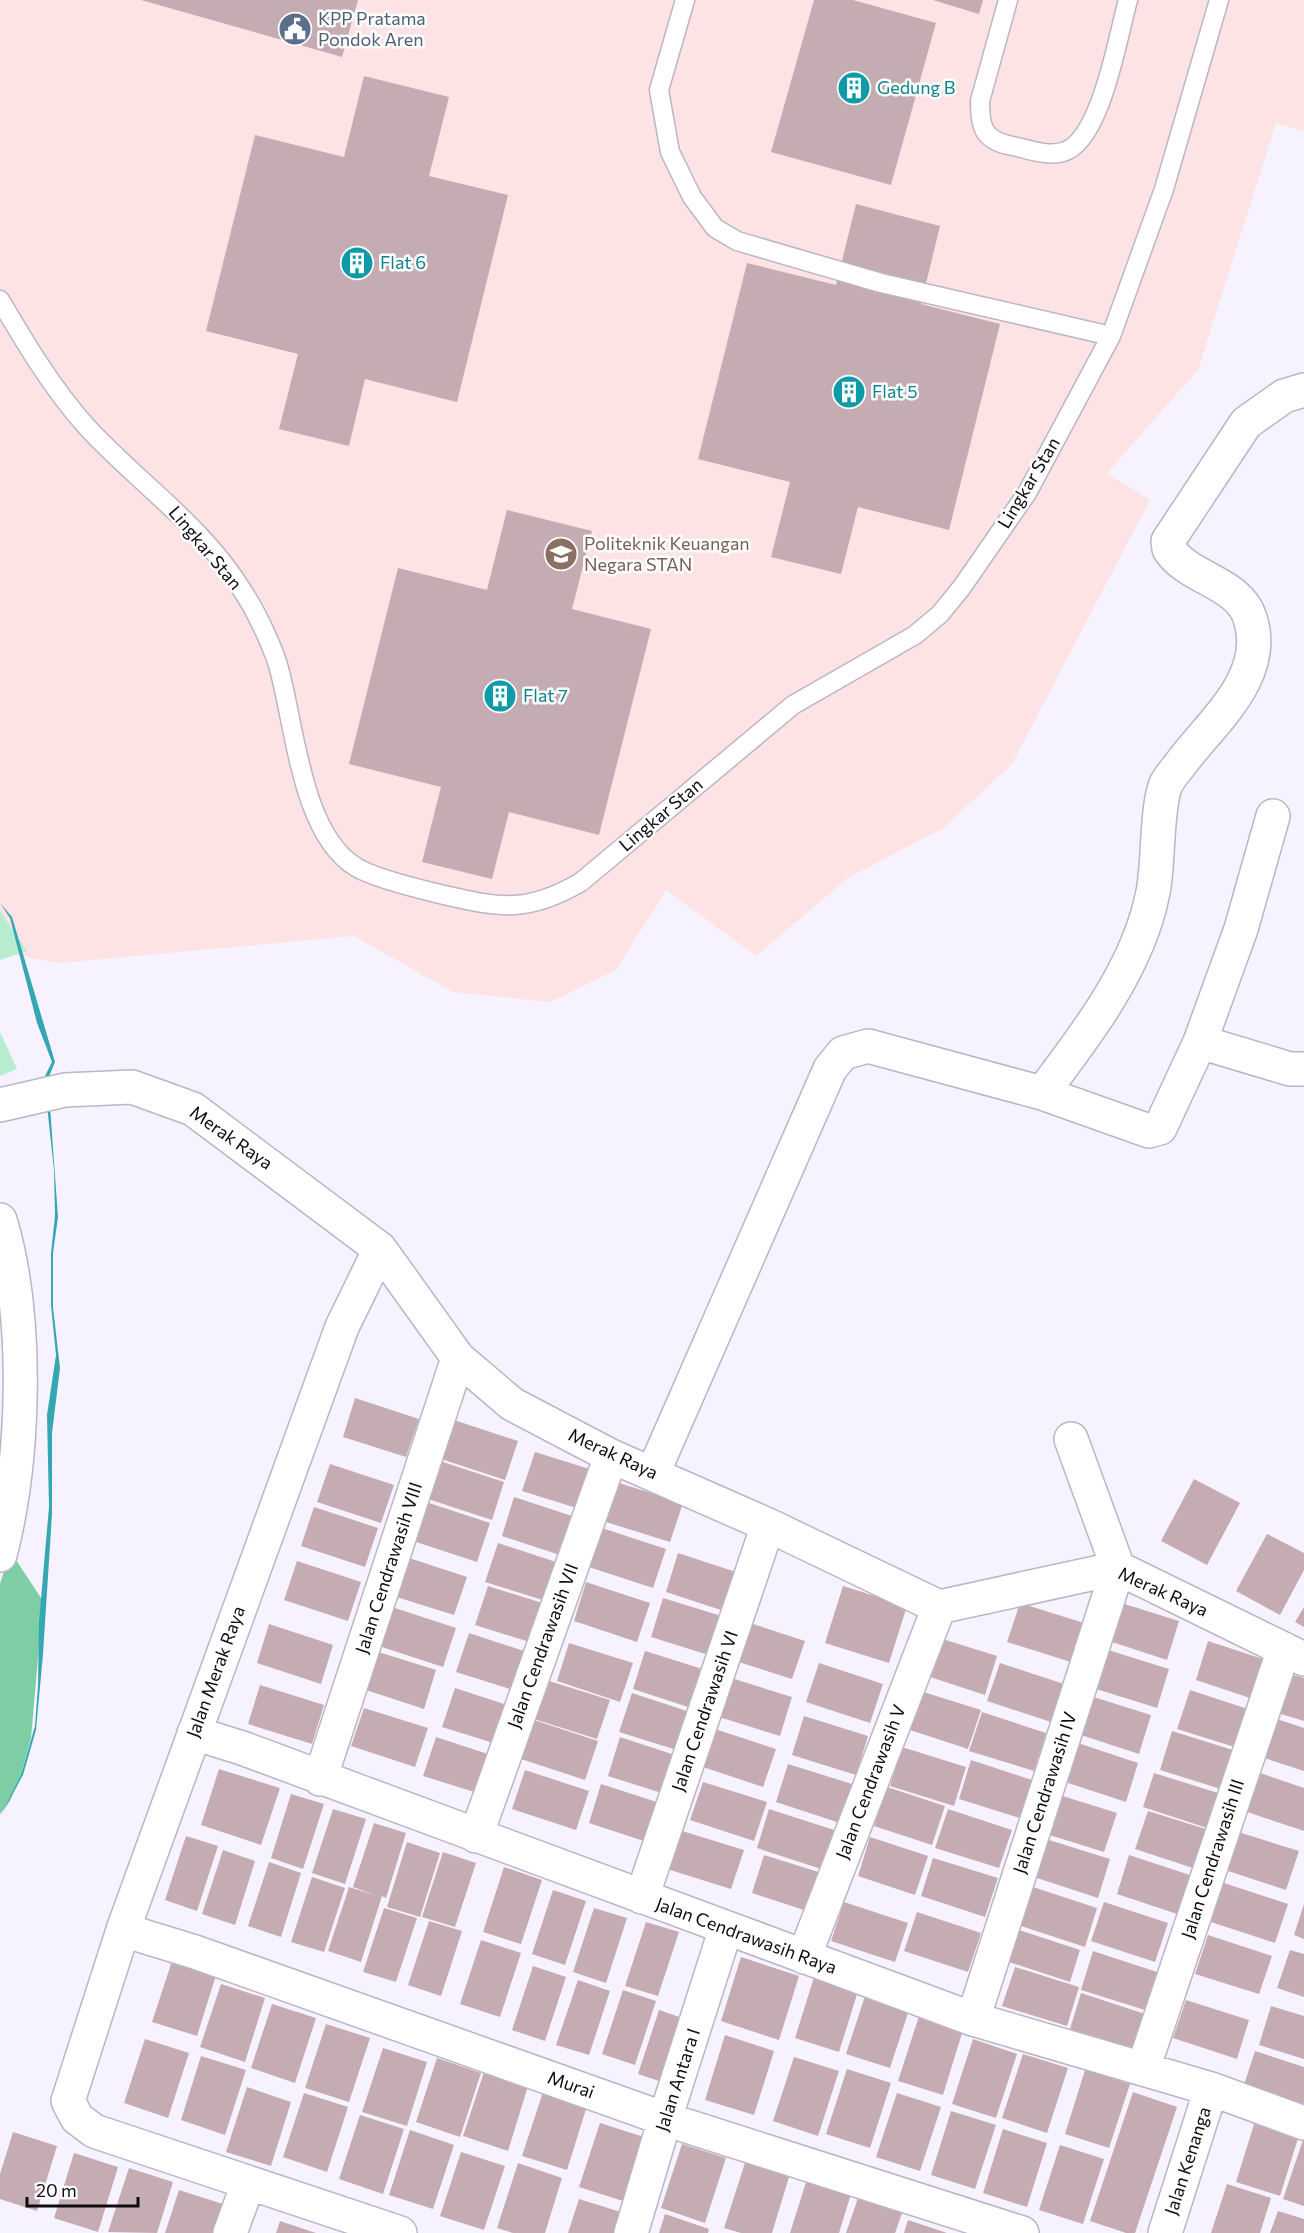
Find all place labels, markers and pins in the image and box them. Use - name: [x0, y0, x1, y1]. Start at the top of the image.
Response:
- place label: KPP Pratama Pondok Aren: [318, 7, 426, 50]
- public building icon: KPP Pratama Pondok Aren: [277, 11, 313, 47]
- building icon: Gedung B: [836, 70, 872, 106]
- place label: Gedung B: [877, 76, 955, 98]
- building icon: Flat 6: [339, 245, 375, 281]
- place label: Flat 6: [380, 251, 426, 273]
- building icon: Flat 5: [831, 374, 867, 410]
- place label: Flat 5: [872, 380, 917, 402]
- place label: Politeknik Keuangan Negara STAN: [584, 532, 750, 575]
- school or university icon: Politeknik Keuangan Negara STAN: [543, 536, 579, 572]
- building icon: Flat 7: [482, 678, 518, 714]
- place label: Flat 7: [523, 684, 568, 706]

